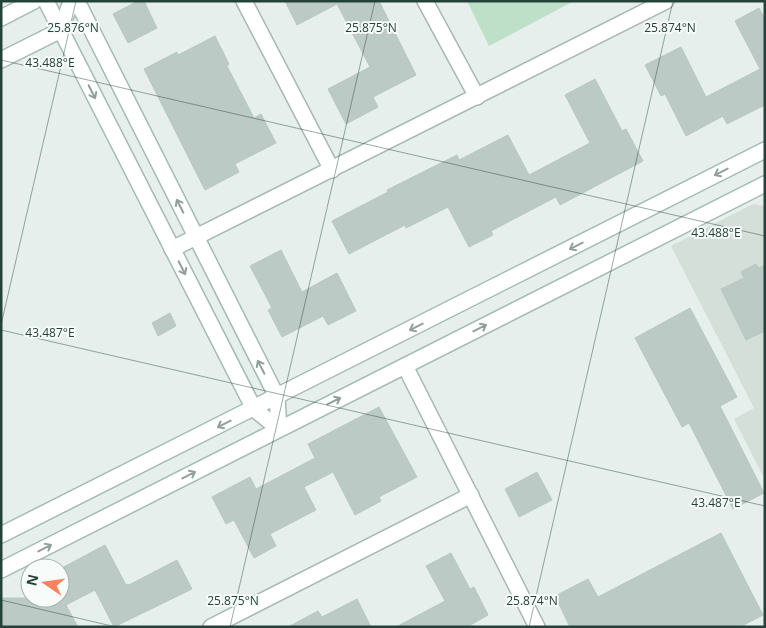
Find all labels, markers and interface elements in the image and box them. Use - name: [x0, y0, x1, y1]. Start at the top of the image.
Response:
- text: 25.876°N: [47, 19, 99, 36]
- text: 25.875°N: [345, 19, 397, 36]
- text: 25.874°N: [644, 19, 696, 36]
- text: 43.488°E: [25, 54, 75, 71]
- one-way arrow: [87, 84, 97, 99]
- one-way arrow: [714, 168, 729, 177]
- one-way arrow: [175, 199, 184, 214]
- text: 43.488°E: [691, 224, 741, 241]
- one-way arrow: [569, 241, 584, 251]
- one-way arrow: [177, 260, 187, 275]
- one-way arrow: [409, 323, 424, 332]
- one-way arrow: [472, 323, 487, 332]
- text: 43.487°E: [25, 324, 75, 341]
- one-way arrow: [256, 359, 266, 374]
- one-way arrow: [327, 396, 342, 406]
- one-way arrow: [217, 420, 232, 429]
- one-way arrow: [182, 469, 197, 479]
- text: 43.487°E: [691, 494, 741, 511]
- one-way arrow: [37, 543, 52, 553]
- north arrow: [20, 558, 70, 608]
- text: N: [21, 572, 42, 588]
- text: 25.875°N: [207, 592, 259, 609]
- text: 25.874°N: [506, 592, 558, 609]

